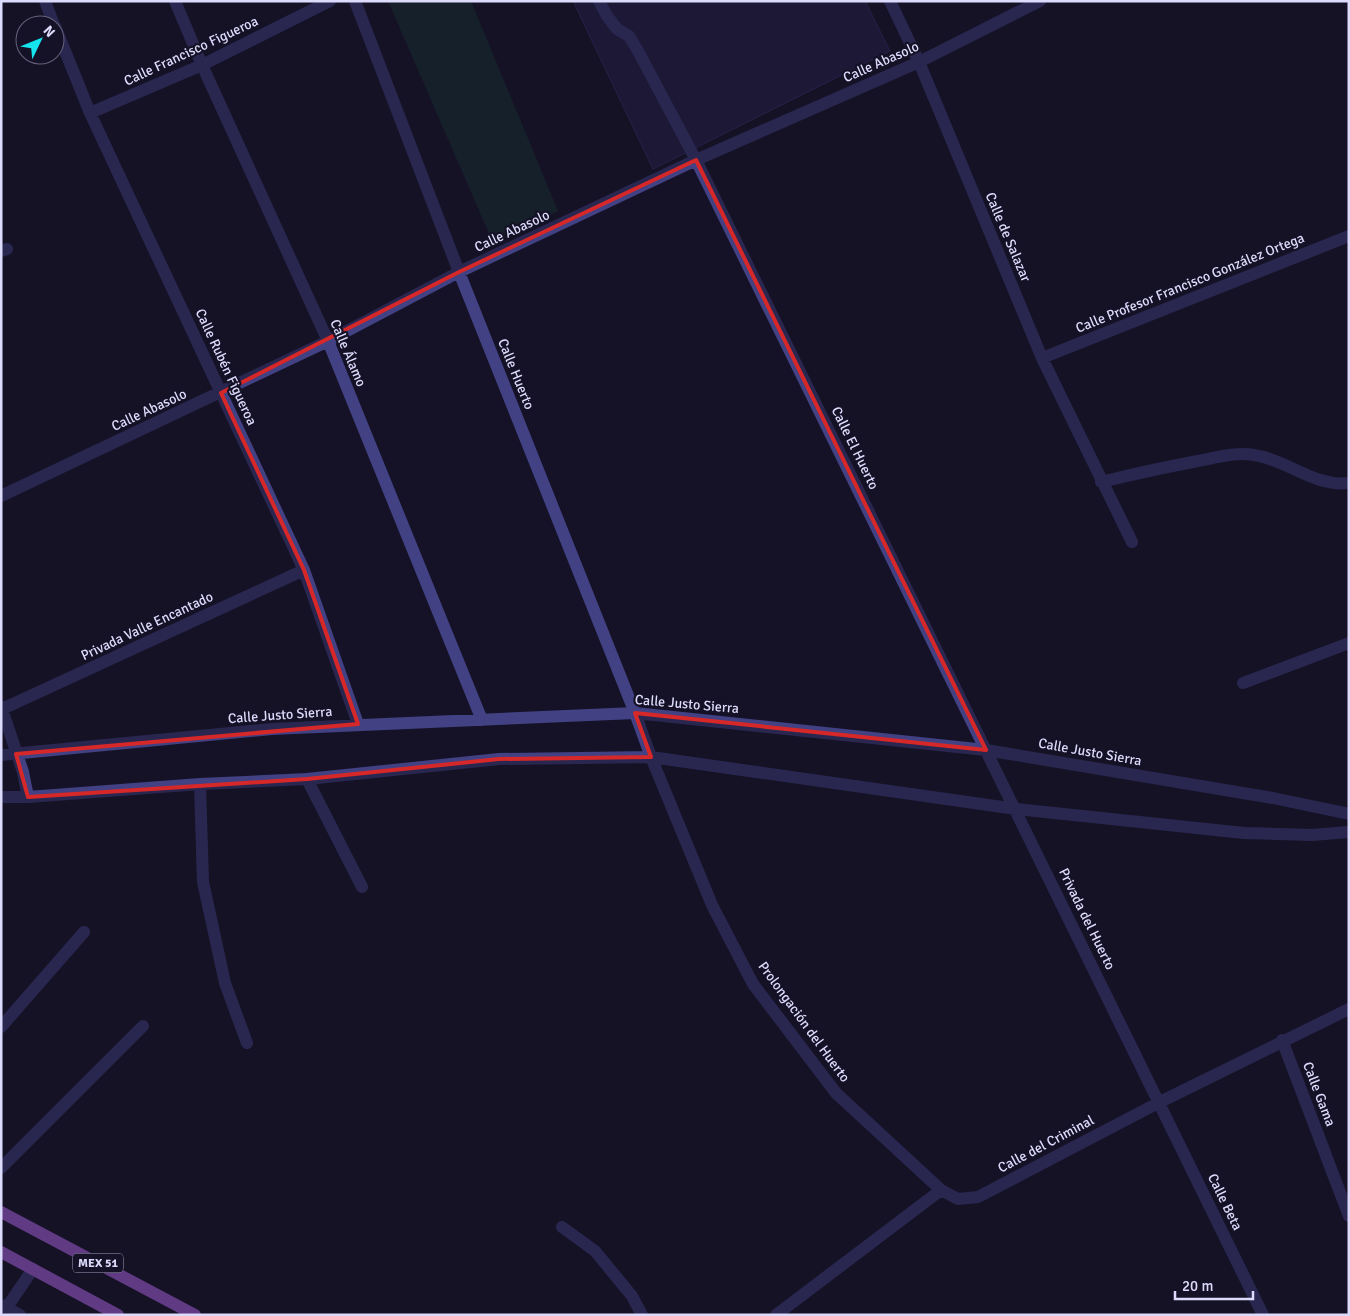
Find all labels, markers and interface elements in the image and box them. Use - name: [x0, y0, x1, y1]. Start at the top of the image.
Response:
- street label: Calle Francisco Figueroa: [121, 12, 261, 90]
- north arrow: [15, 15, 65, 65]
- text: N: [40, 22, 59, 41]
- street label: Calle Abasolo: [840, 38, 922, 86]
- street label: Calle de Salazar: [981, 190, 1035, 285]
- street label: Calle Abasolo: [472, 206, 552, 256]
- street label: Calle Profesor Francisco González Ortega: [1073, 229, 1307, 337]
- street label: Calle Rubén Figueroa: [192, 306, 260, 428]
- street label: Calle Álamo: [326, 317, 370, 389]
- street label: Calle Huerto: [494, 336, 538, 412]
- street label: Calle Abasolo: [109, 385, 189, 435]
- street label: Calle El Huerto: [828, 404, 882, 492]
- street label: Privada Valle Encantado: [78, 588, 216, 664]
- street label: Calle Justo Sierra: [634, 691, 740, 717]
- street label: Calle Justo Sierra: [227, 703, 333, 727]
- street label: Calle Justo Sierra: [1037, 735, 1143, 769]
- street label: Privada del Huerto: [1055, 865, 1119, 973]
- street label: Prolongación del Huerto: [755, 958, 853, 1086]
- street label: Calle Gama: [1299, 1059, 1339, 1129]
- street label: Calle del Criminal: [995, 1111, 1097, 1177]
- street label: Calle Beta: [1204, 1171, 1246, 1233]
- road number: MEX 51: [73, 1254, 123, 1272]
- scale bar: [1175, 1268, 1252, 1300]
- text: 20 m: [1182, 1277, 1213, 1295]

